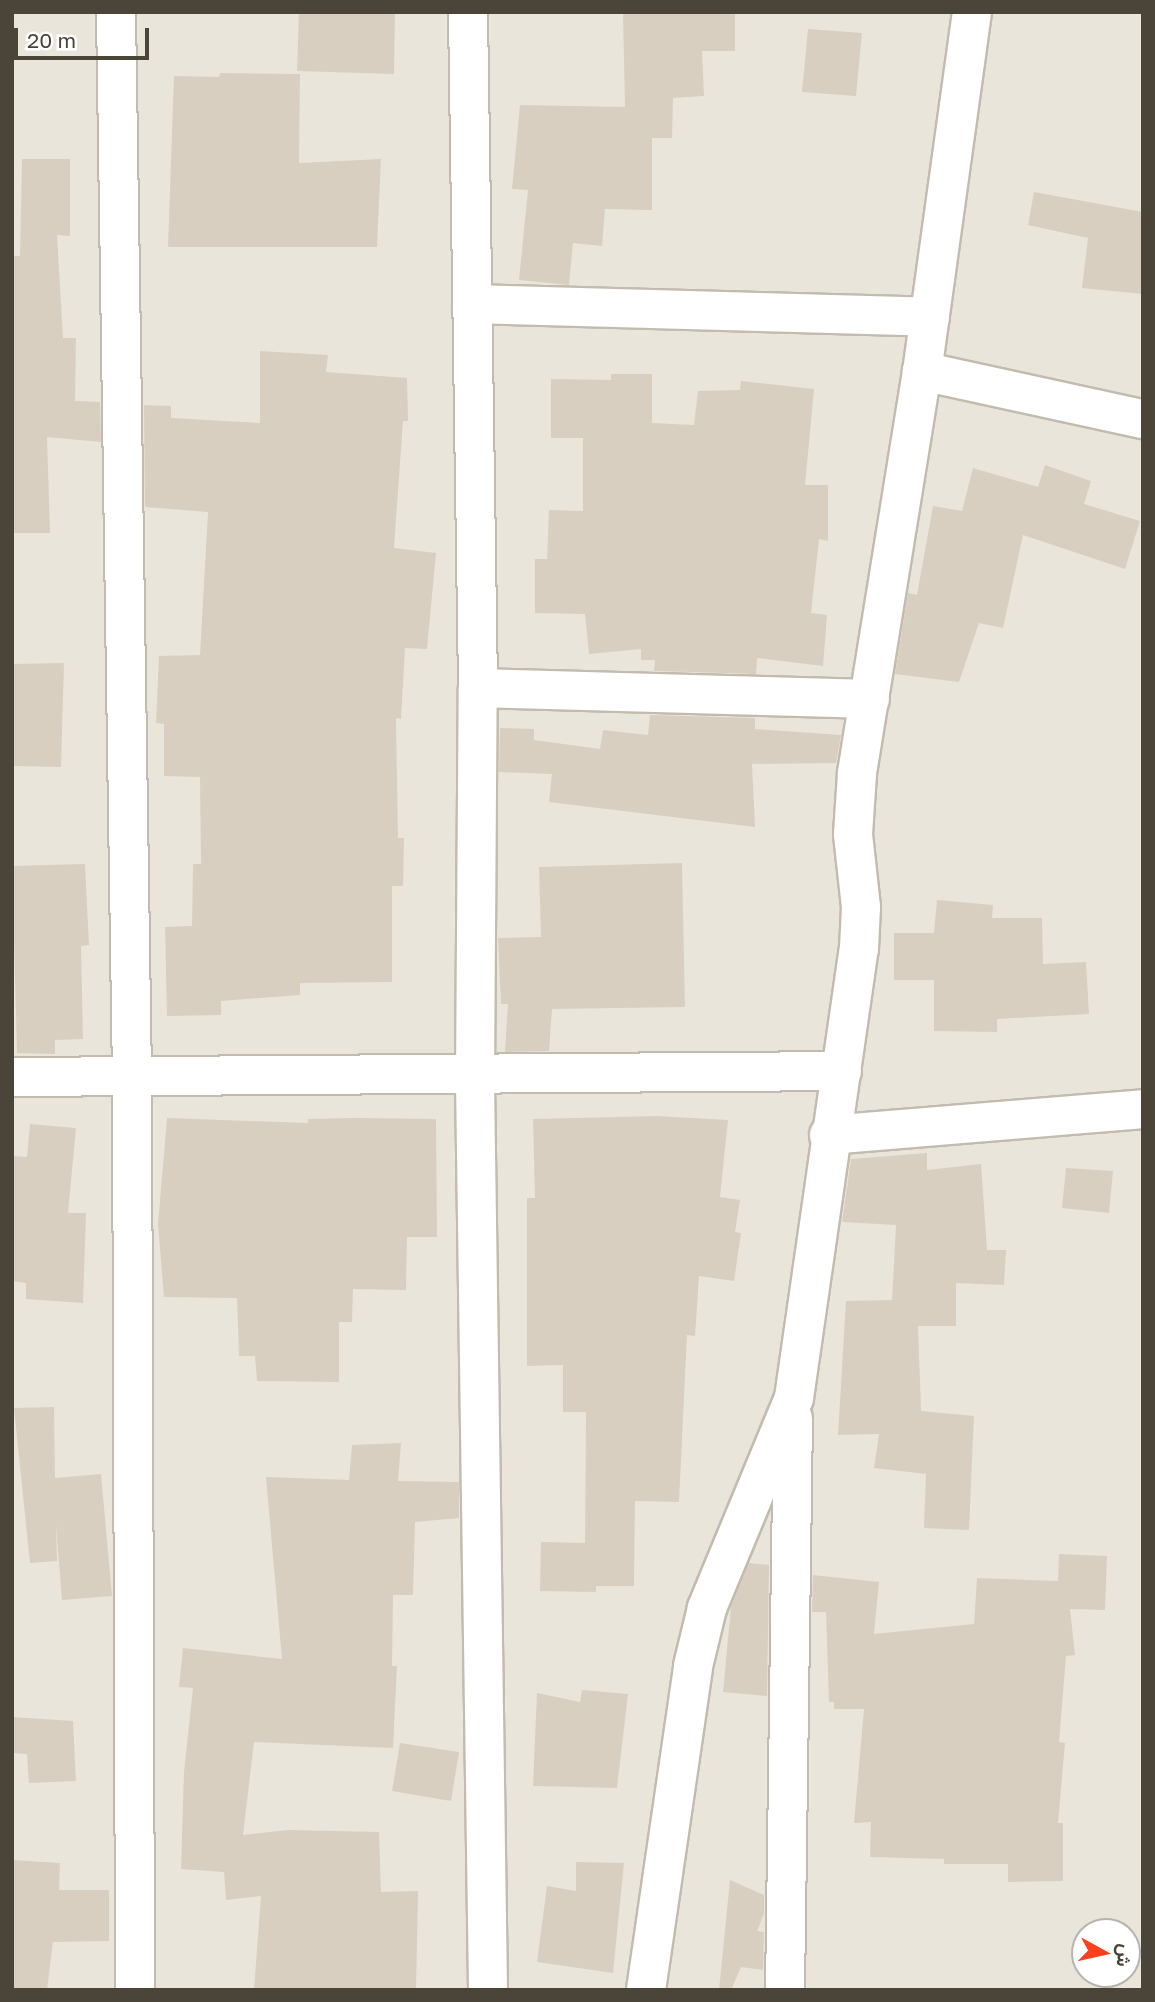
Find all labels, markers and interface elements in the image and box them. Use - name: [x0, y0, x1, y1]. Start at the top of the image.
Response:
- scale bar: [18, 14, 152, 58]
- text: 20 m: [27, 27, 76, 53]
- north arrow: [1071, 1918, 1141, 1988]
- text: ش: [1112, 1943, 1138, 1969]

